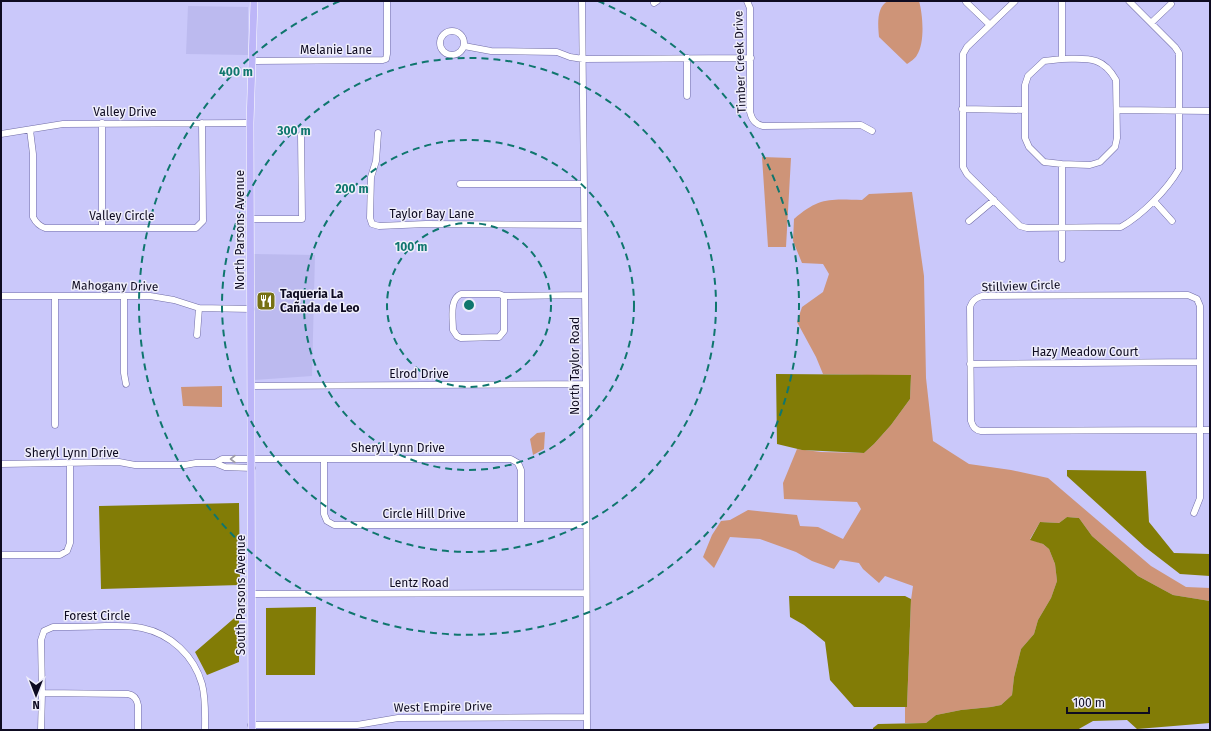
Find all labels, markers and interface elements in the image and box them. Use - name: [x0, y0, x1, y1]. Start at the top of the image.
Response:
- street label: Timber Creek Drive: [731, 10, 749, 114]
- street label: Melanie Lane: [300, 43, 372, 57]
- text: 400 m: [219, 65, 253, 79]
- street label: Valley Drive: [93, 105, 157, 119]
- text: 300 m: [276, 124, 311, 138]
- street label: North Parsons Avenue: [233, 170, 247, 290]
- text: 200 m: [335, 182, 369, 196]
- street label: Taylor Bay Lane: [390, 207, 474, 221]
- street label: Valley Circle: [89, 209, 155, 223]
- text: 100 m: [395, 240, 427, 254]
- street label: Mahogany Drive: [72, 278, 158, 294]
- street label: Stillview Circle: [981, 278, 1061, 294]
- place label: Taqueria La Cañada de Leo: [280, 287, 360, 315]
- restaurant icon: Taqueria La Cañada de Leo: [255, 290, 277, 312]
- centre of rings: [462, 298, 476, 312]
- street label: North Taylor Road: [568, 317, 582, 415]
- street label: Hazy Meadow Court: [1032, 345, 1139, 359]
- street label: Elrod Drive: [389, 367, 449, 381]
- street label: Sheryl Lynn Drive: [351, 441, 445, 455]
- street label: Sheryl Lynn Drive: [25, 446, 119, 460]
- one-way arrow: [230, 455, 236, 463]
- street label: Circle Hill Drive: [382, 507, 466, 521]
- street label: South Parsons Avenue: [234, 535, 248, 655]
- street label: Lentz Road: [389, 576, 449, 590]
- street label: Forest Circle: [64, 609, 130, 623]
- north arrow: [16, 675, 56, 715]
- scale bar: [1067, 689, 1149, 715]
- text: 100 m: [1073, 696, 1105, 710]
- text: N: [32, 698, 40, 711]
- street label: West Empire Drive: [394, 699, 492, 715]

